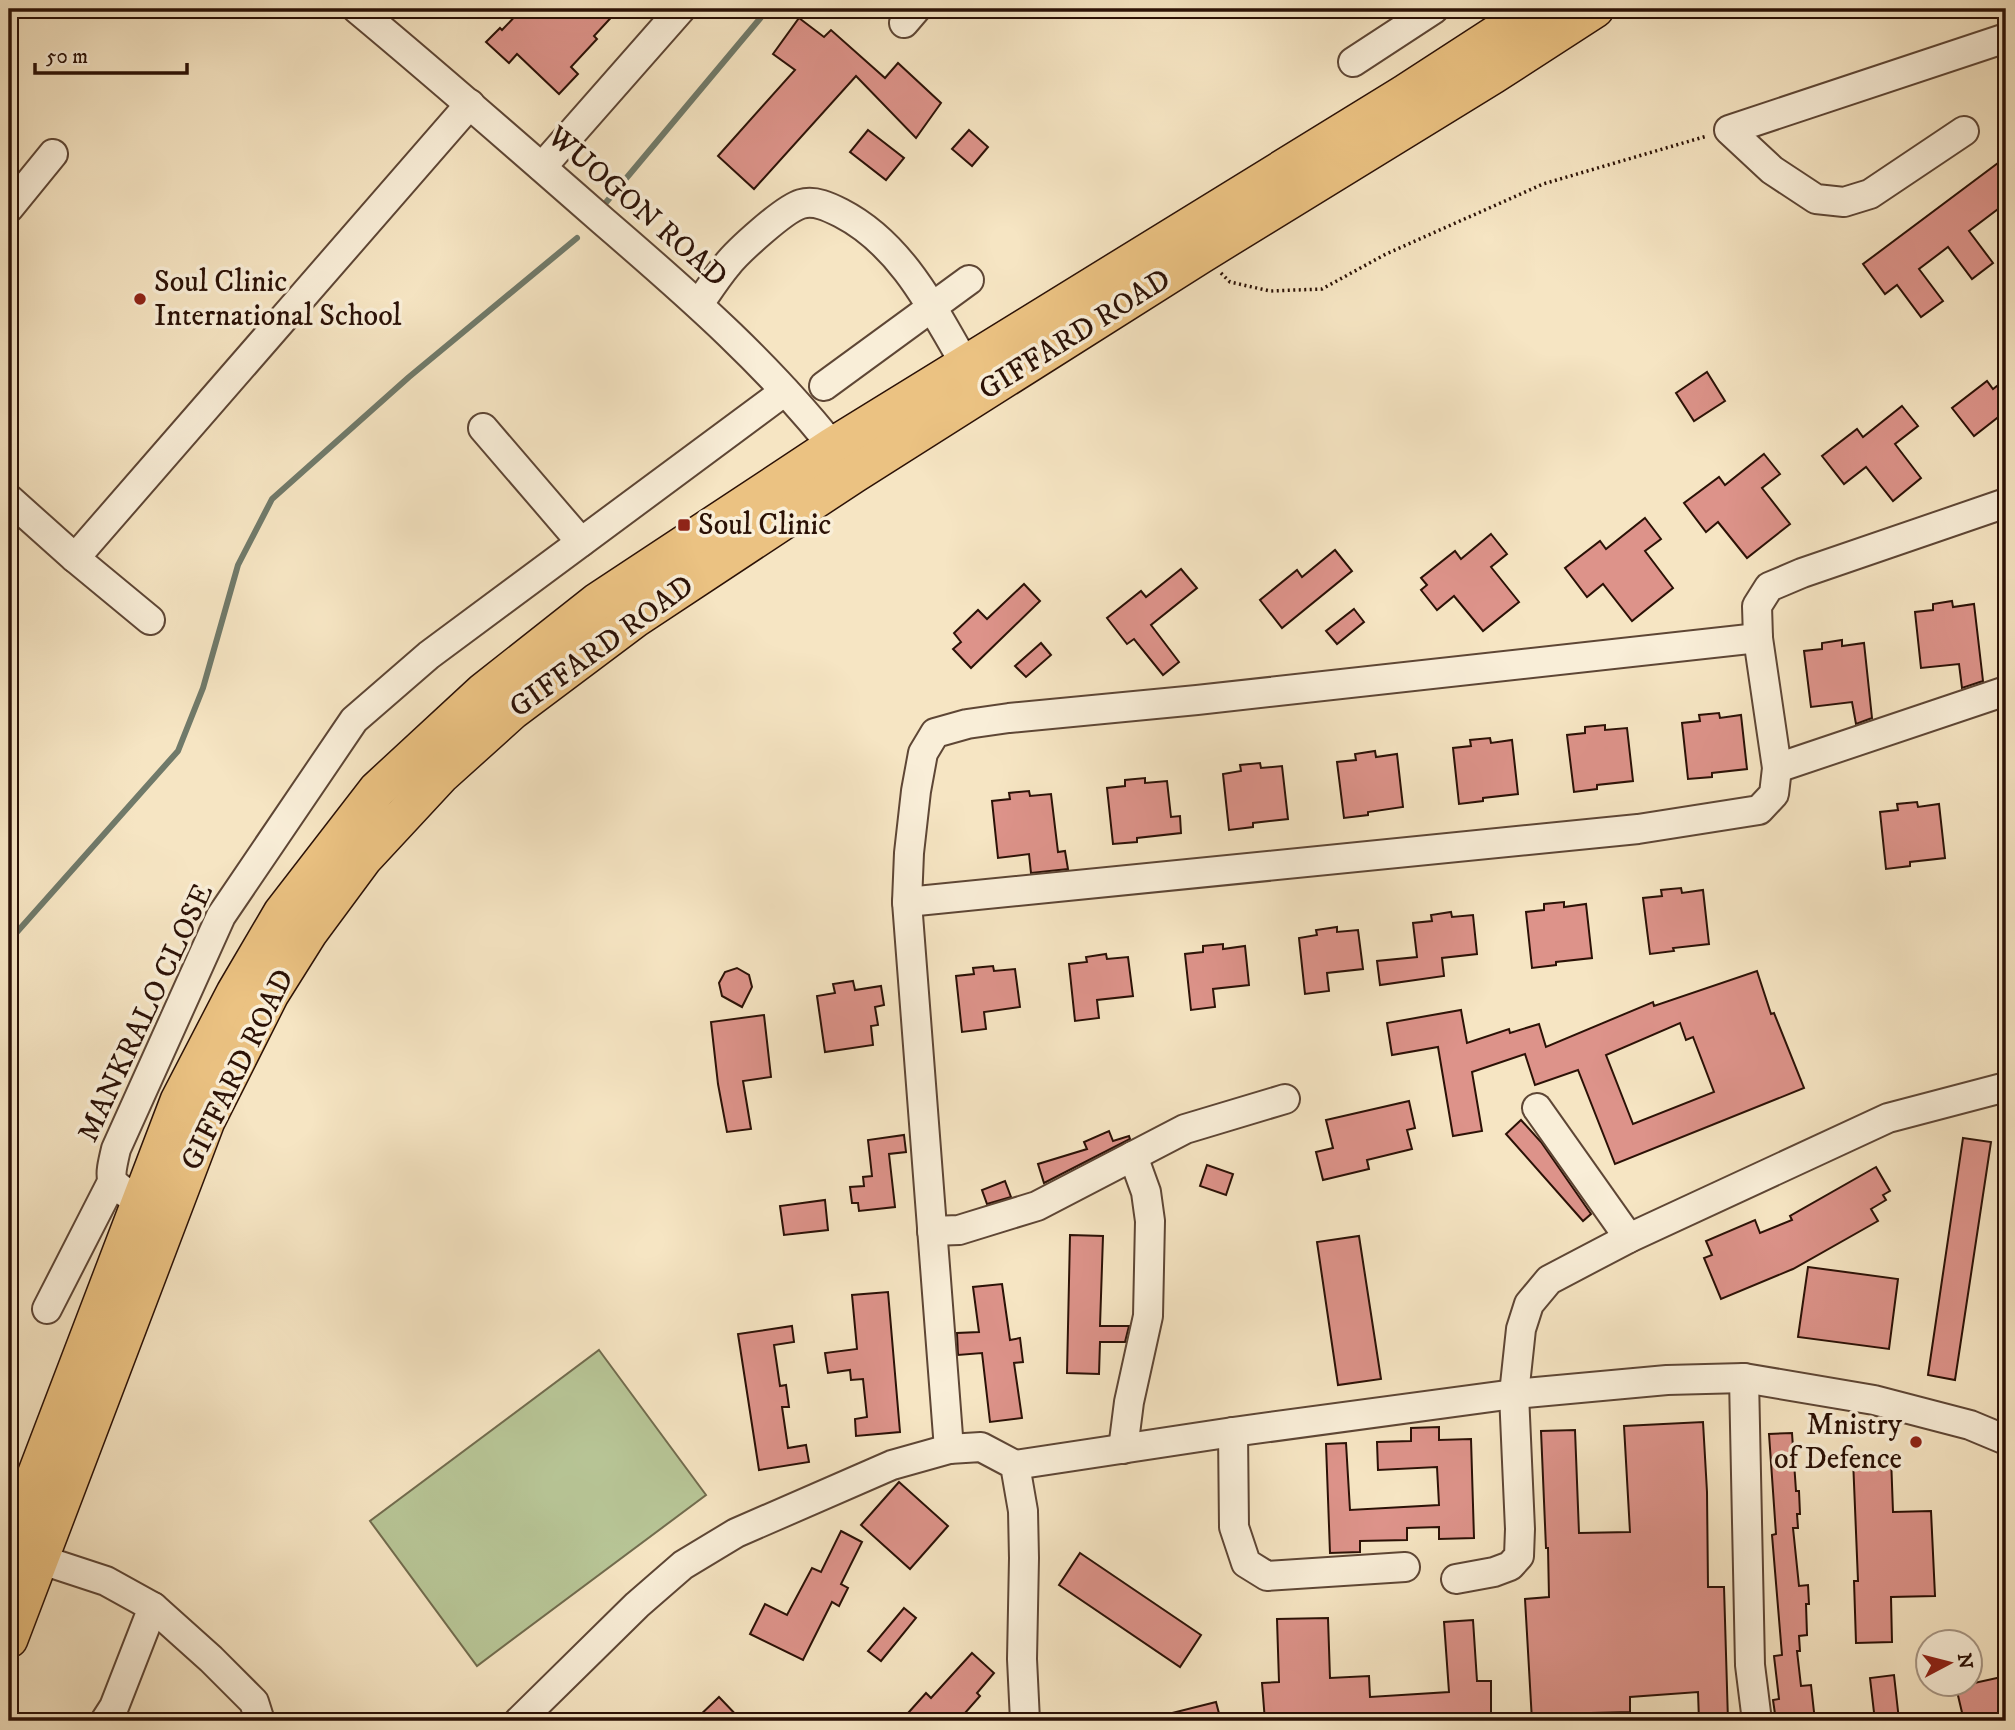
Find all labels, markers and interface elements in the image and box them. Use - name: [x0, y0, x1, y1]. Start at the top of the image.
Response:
- scale bar: [35, 32, 187, 76]
- text: 50 m: [46, 44, 88, 70]
- street label: WUOGON ROAD: [539, 118, 735, 295]
- street label: GIFFARD ROAD: [972, 261, 1178, 409]
- place label: Soul Clinic International School: [154, 264, 402, 335]
- marker: Soul Clinic International School: [132, 291, 148, 307]
- place label: Soul Clinic: [698, 507, 831, 544]
- marker: Soul Clinic: [676, 517, 692, 533]
- street label: GIFFARD ROAD: [502, 568, 702, 726]
- street label: MANKRALO CLOSE: [70, 878, 222, 1148]
- street label: GIFFARD ROAD: [173, 963, 303, 1177]
- place label: Mnistry of Defence: [1774, 1407, 1903, 1478]
- marker: Mnistry of Defence: [1908, 1434, 1924, 1450]
- north arrow: [1913, 1628, 1983, 1698]
- text: N: [1952, 1652, 1977, 1671]

